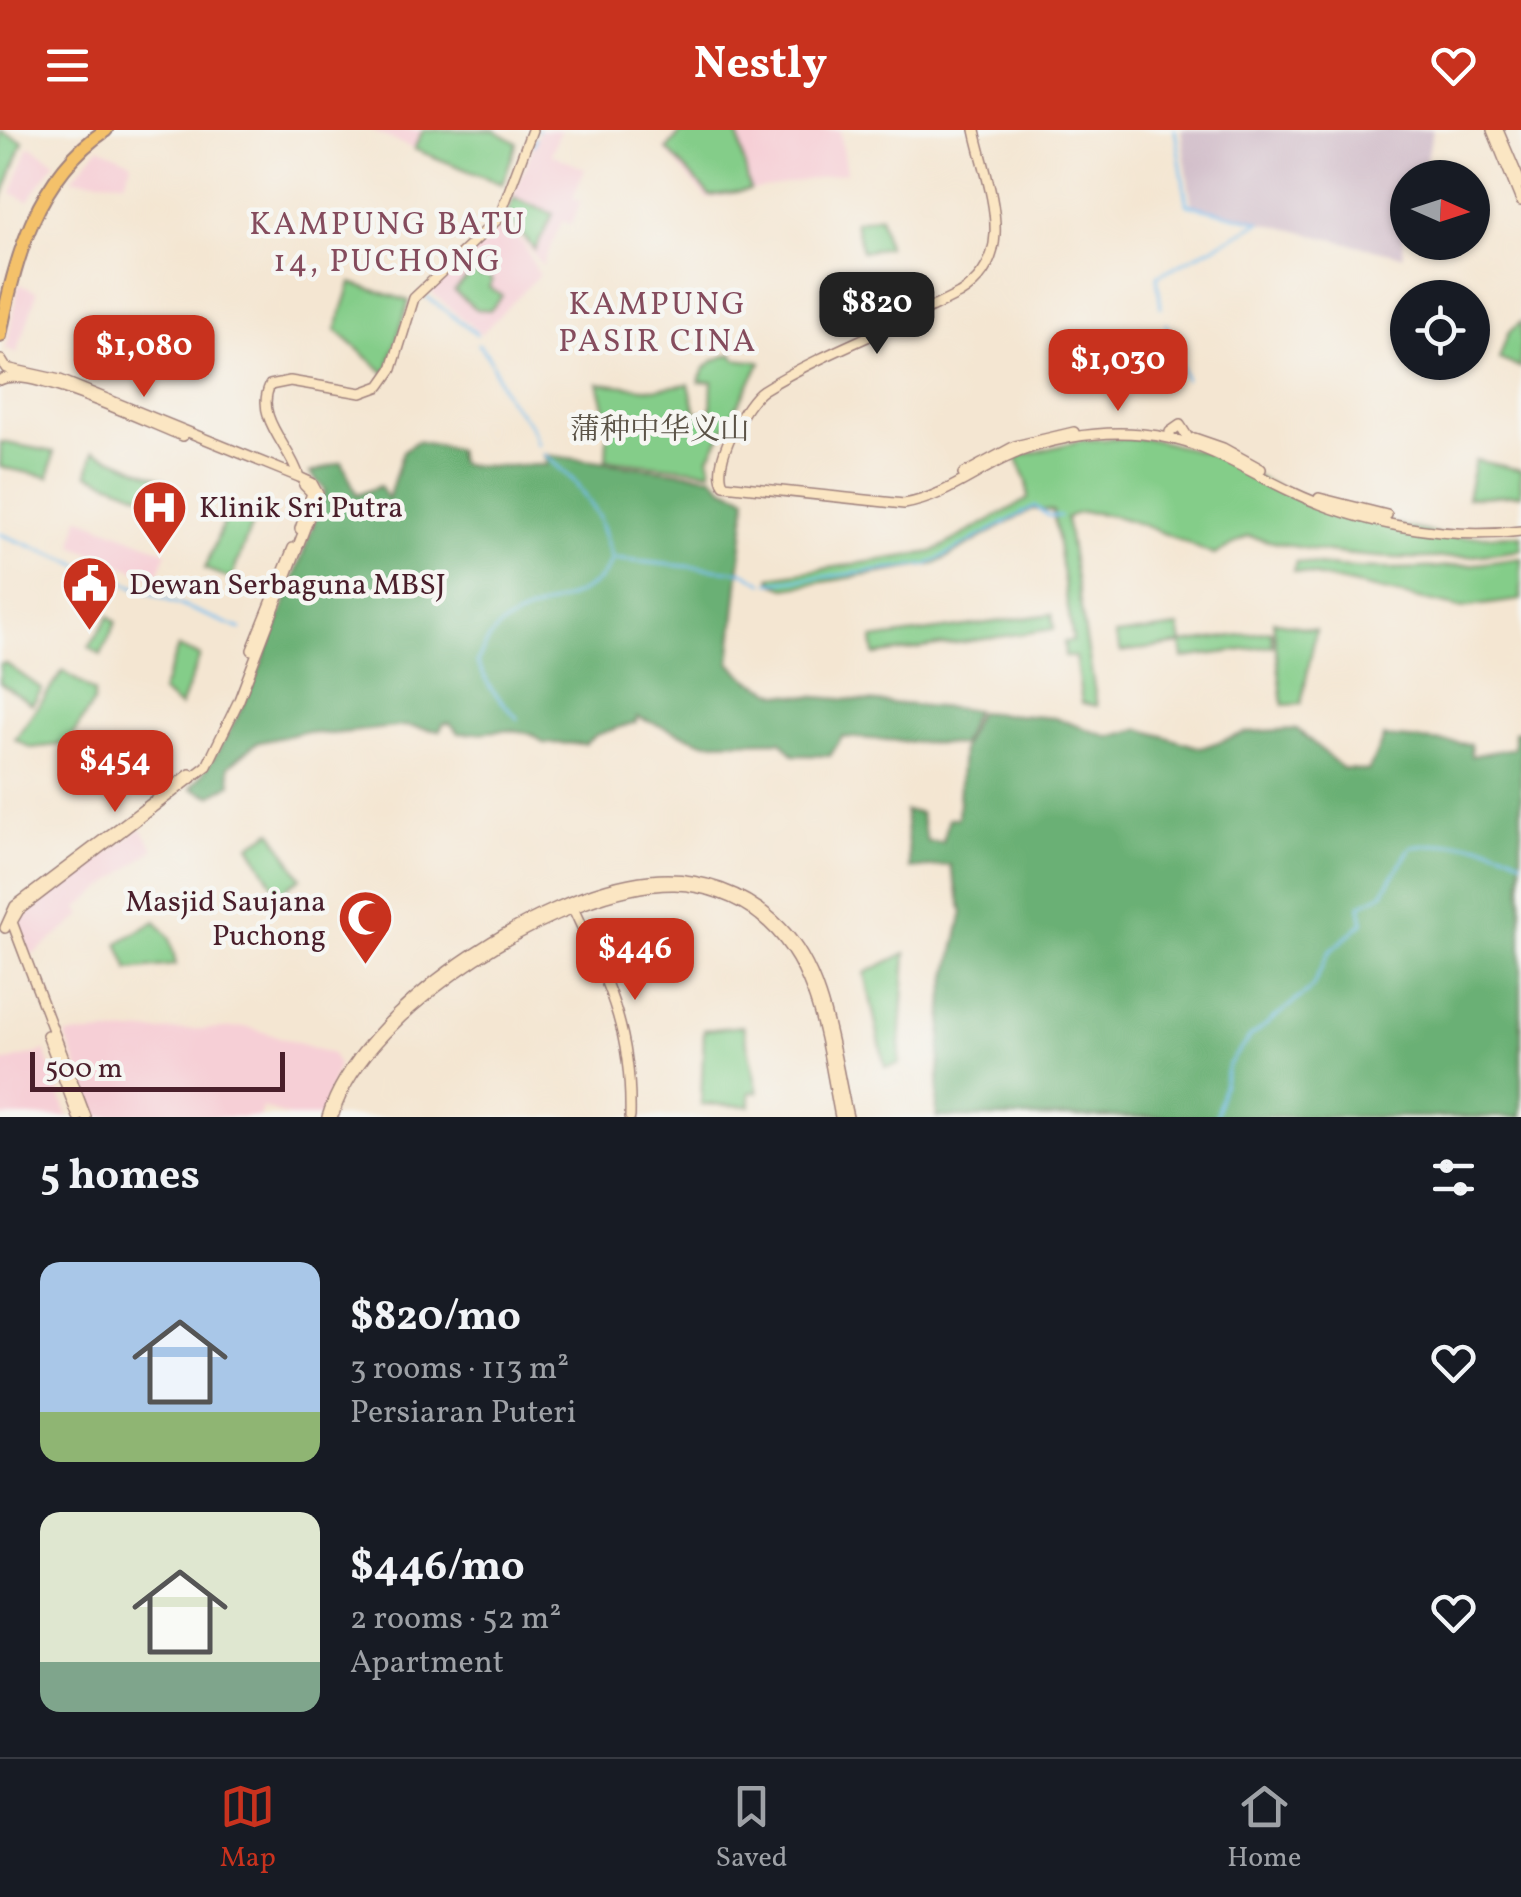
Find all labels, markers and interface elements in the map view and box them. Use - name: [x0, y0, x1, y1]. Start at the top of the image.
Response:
- text: Nestly: [694, 34, 827, 97]
- icon: menu: [40, 38, 95, 93]
- icon: heart: [1426, 38, 1481, 93]
- north arrow: [1390, 160, 1490, 260]
- map controls: [1390, 160, 1490, 380]
- district label: KAMPUNG BATU 14, PUCHONG: [249, 204, 527, 285]
- pin: $820: [818, 272, 936, 357]
- button: locate: [1390, 280, 1490, 380]
- text: $820: [841, 282, 913, 326]
- district label: KAMPUNG PASIR CINA: [558, 284, 758, 365]
- pin: $1,080: [63, 315, 225, 400]
- text: $1,080: [96, 325, 192, 369]
- pin: $1,030: [1037, 329, 1199, 414]
- text: $1,030: [1071, 339, 1165, 383]
- park label: 蒲种中华义山: [570, 410, 750, 452]
- hospital icon: Klinik Sri Putra: [130, 477, 190, 556]
- place label: Klinik Sri Putra: [199, 488, 403, 530]
- public building icon: Dewan Serbaguna MBSJ: [60, 554, 120, 633]
- place label: Dewan Serbaguna MBSJ: [129, 565, 446, 607]
- pin: $454: [56, 730, 174, 815]
- text: $454: [79, 740, 151, 784]
- place label: Masjid Saujana Puchong: [125, 882, 326, 958]
- mosque icon: Masjid Saujana Puchong: [335, 888, 395, 967]
- pin: $446: [576, 918, 694, 1003]
- text: $446: [598, 928, 672, 972]
- scale bar: [30, 1047, 285, 1091]
- text: 500 m: [45, 1050, 123, 1089]
- text: 5 homes: [40, 1148, 200, 1207]
- icon: filters: [1426, 1150, 1481, 1205]
- text: $820/mo: [350, 1289, 521, 1348]
- icon: home: [120, 1302, 240, 1422]
- icon: heart: [1426, 1335, 1481, 1390]
- text: 3 rooms · 113 m²: [350, 1348, 569, 1392]
- text: Persiaran Puteri: [350, 1392, 576, 1436]
- text: $446/mo: [350, 1539, 525, 1598]
- icon: home: [120, 1552, 240, 1672]
- icon: heart: [1426, 1585, 1481, 1640]
- text: 2 rooms · 52 m²: [350, 1598, 561, 1642]
- text: Apartment: [350, 1642, 504, 1686]
- tab: Map: [220, 1779, 276, 1878]
- tab: Saved: [715, 1779, 788, 1878]
- tab: Home: [1227, 1779, 1301, 1878]

